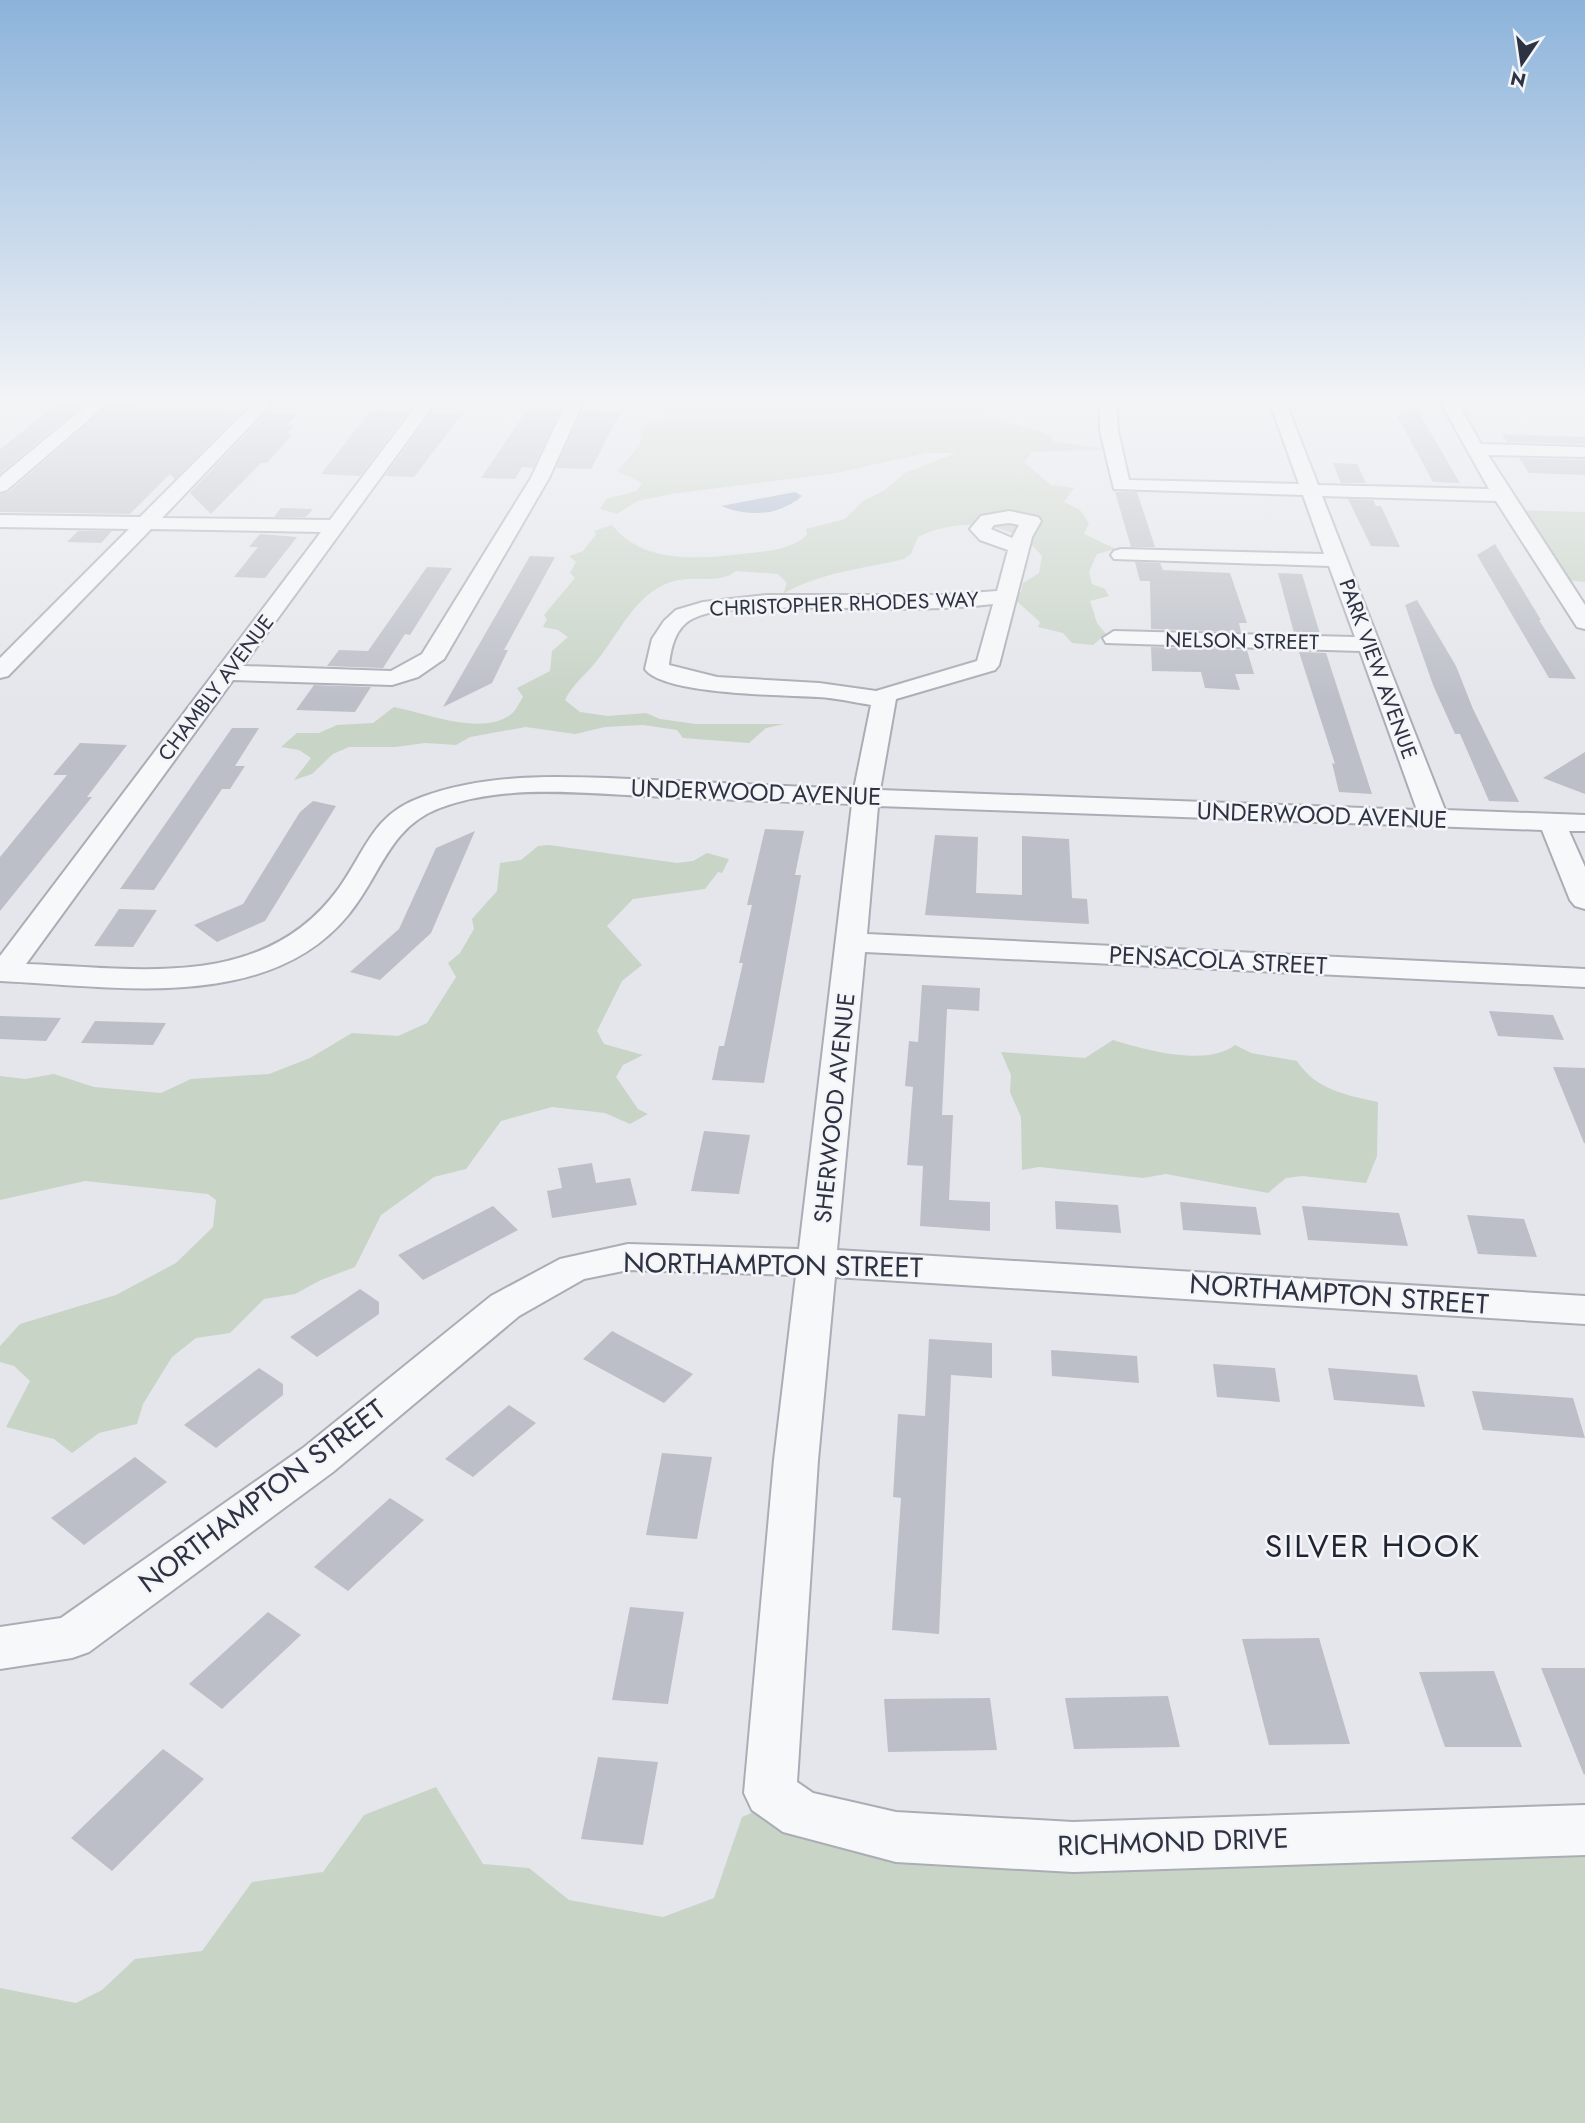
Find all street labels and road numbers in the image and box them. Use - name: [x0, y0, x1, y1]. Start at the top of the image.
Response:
- street label: PARK VIEW AVENUE: [1331, 575, 1425, 763]
- street label: CHRISTOPHER RHODES WAY: [709, 584, 979, 624]
- street label: CHAMBLY AVENUE: [151, 609, 281, 767]
- street label: NELSON STREET: [1165, 625, 1319, 657]
- street label: UNDERWOOD AVENUE: [630, 770, 882, 814]
- street label: UNDERWOOD AVENUE: [1196, 793, 1448, 837]
- street label: PENSACOLA STREET: [1108, 937, 1328, 983]
- street label: SHERWOOD AVENUE: [805, 991, 863, 1225]
- street label: NORTHAMPTON STREET: [623, 1242, 923, 1288]
- street label: NORTHAMPTON STREET: [1188, 1263, 1490, 1325]
- street label: NORTHAMPTON STREET: [130, 1389, 394, 1603]
- street label: RICHMOND DRIVE: [1057, 1817, 1289, 1867]

